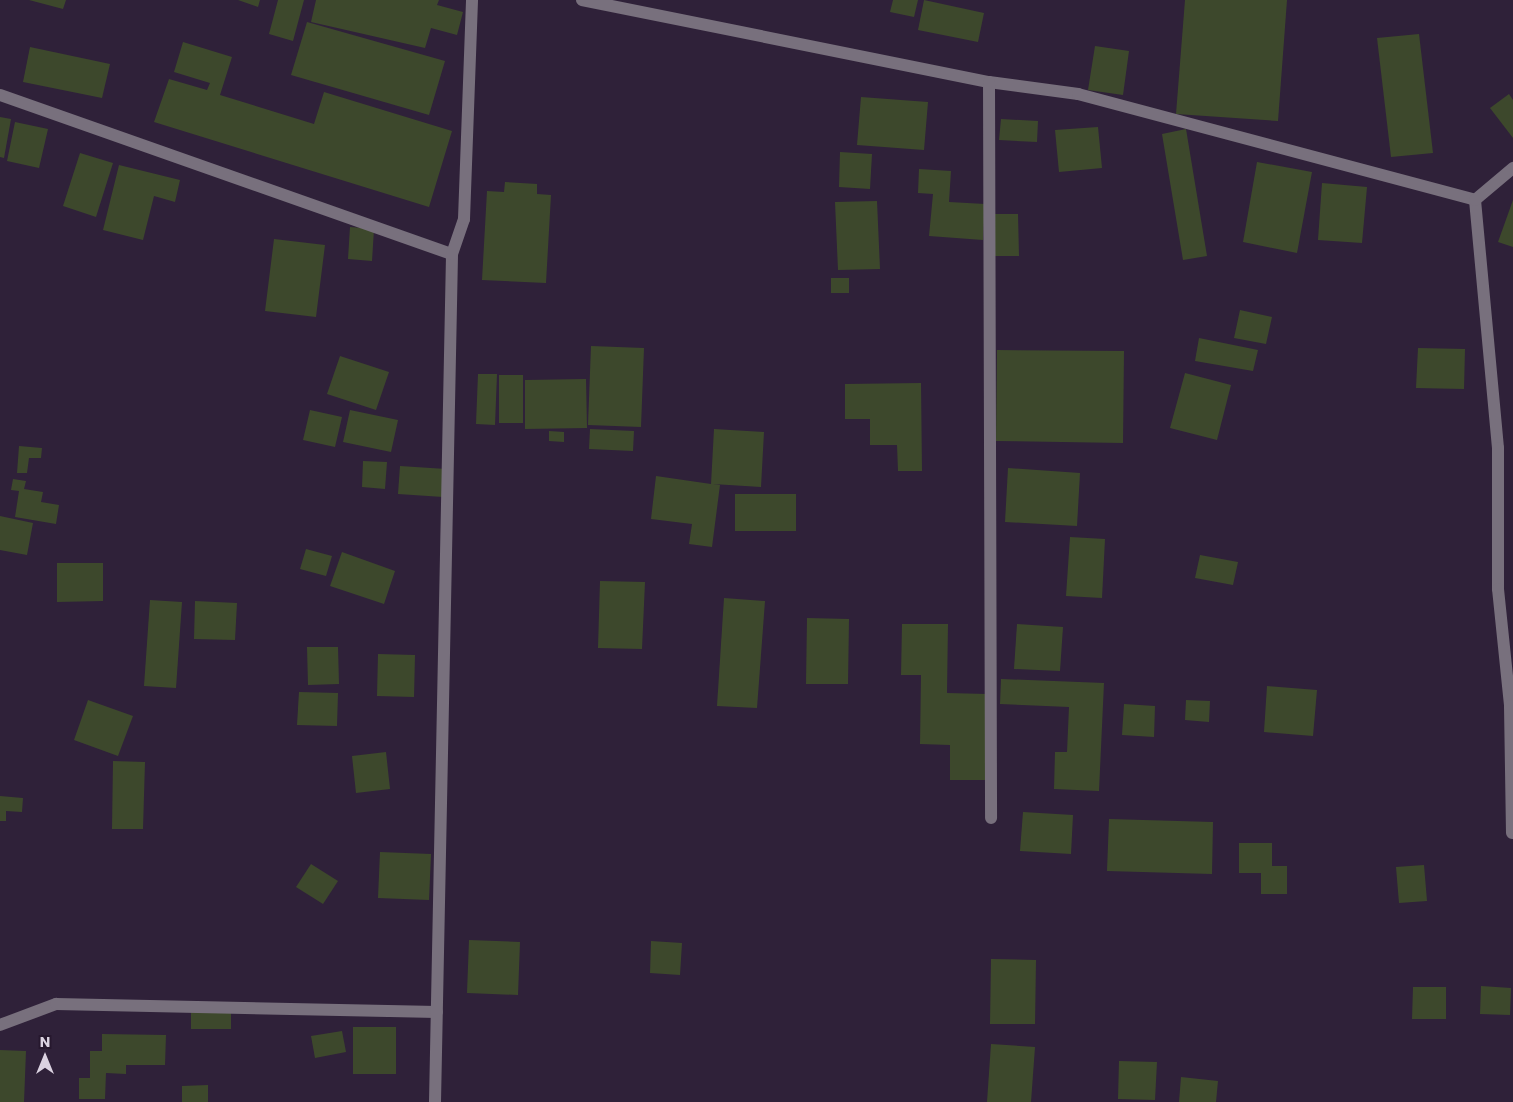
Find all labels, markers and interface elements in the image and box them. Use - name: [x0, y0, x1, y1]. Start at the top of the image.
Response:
- north arrow: [20, 1032, 70, 1082]
- text: N: [40, 1032, 50, 1052]

